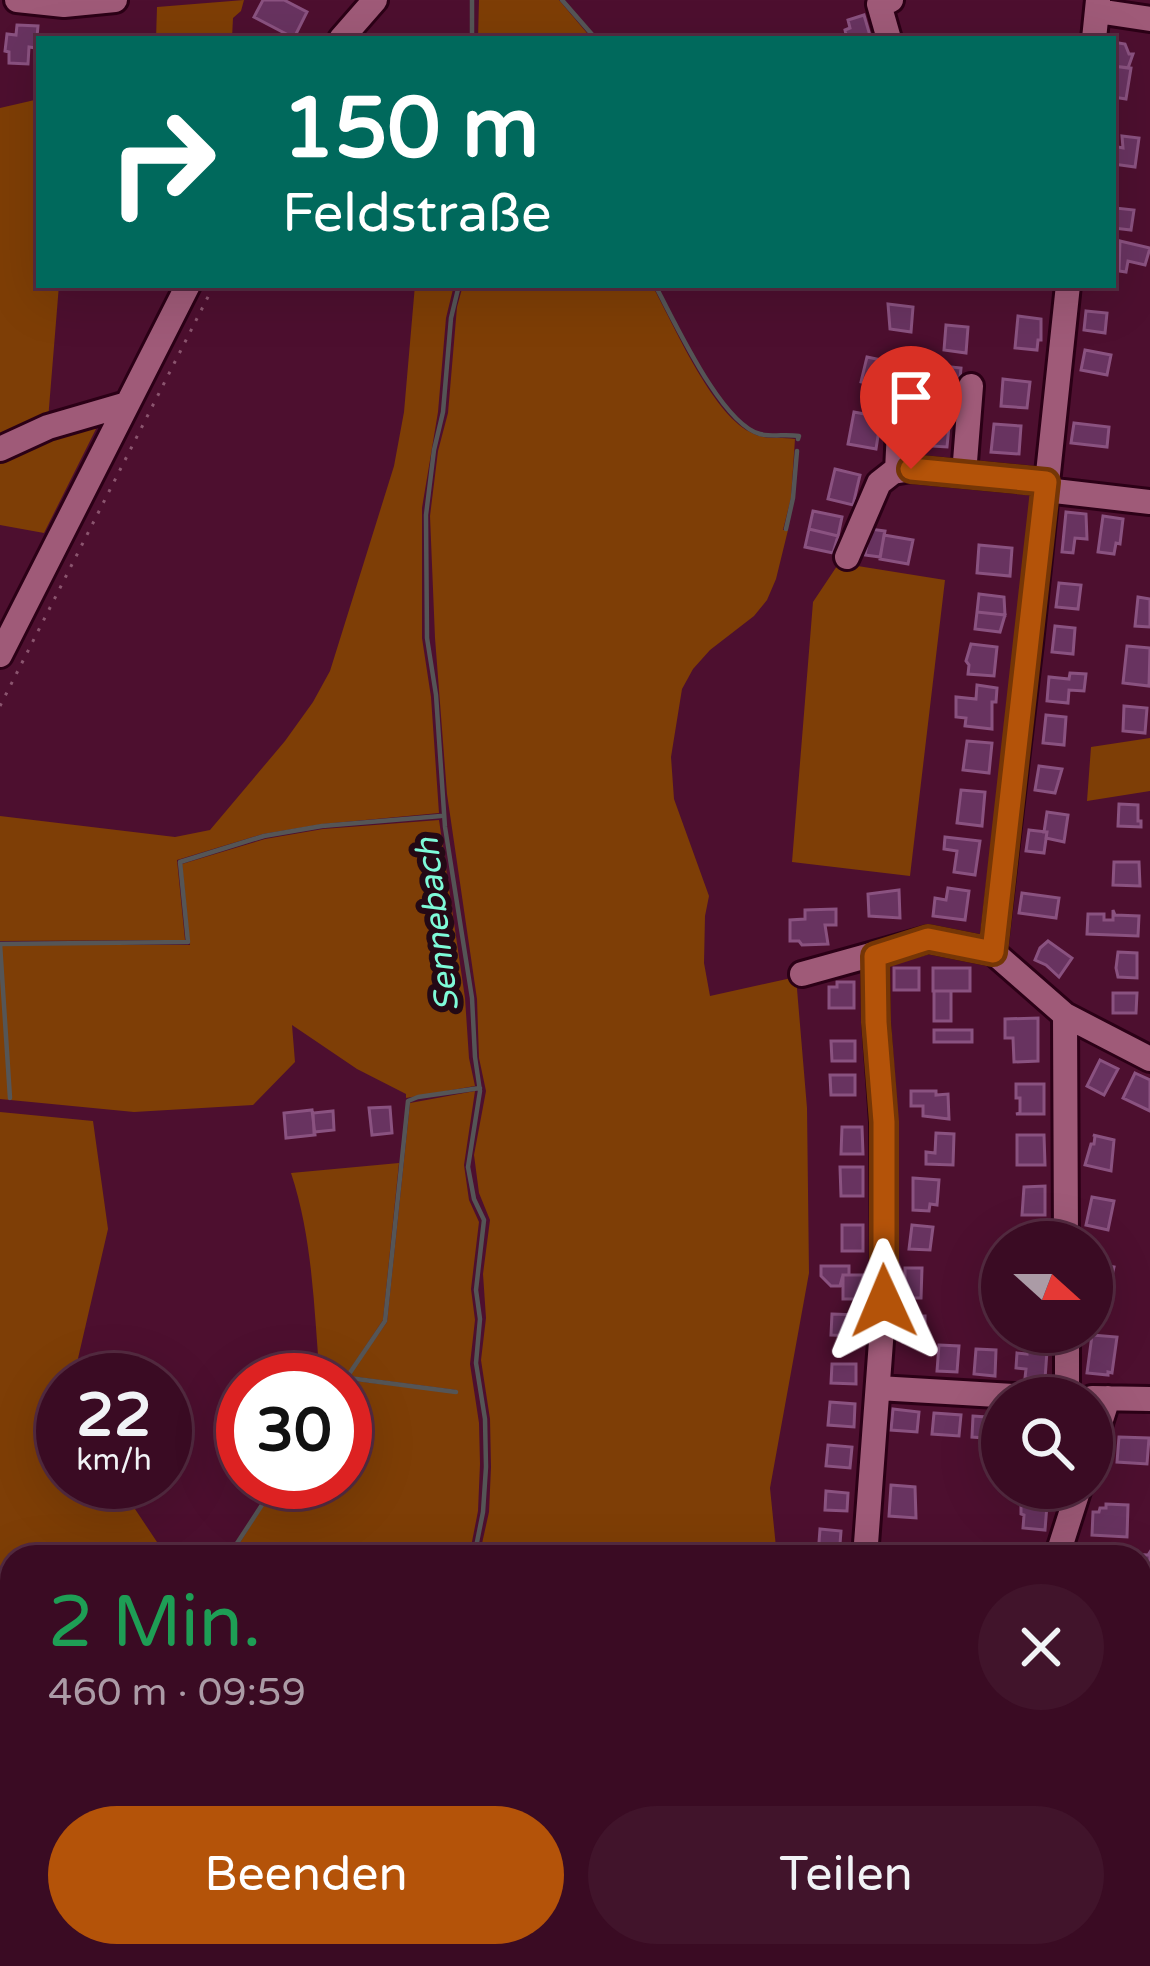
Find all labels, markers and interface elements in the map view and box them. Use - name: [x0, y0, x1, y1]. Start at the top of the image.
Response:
- text: 150 m: [282, 79, 539, 180]
- icon: right: [84, 84, 240, 240]
- text: Feldstraße: [282, 181, 552, 246]
- pin: [860, 346, 962, 469]
- icon: arrive: [878, 364, 944, 430]
- water label: Sennebach: [407, 835, 468, 1014]
- north arrow: [981, 1221, 1113, 1353]
- map controls: [981, 1221, 1113, 1509]
- position arrow: [821, 1238, 947, 1364]
- speed limit sign: 30: [216, 1353, 372, 1509]
- button: search: [981, 1377, 1113, 1509]
- text: 22: [76, 1380, 152, 1452]
- text: km/h: [76, 1442, 152, 1479]
- text: 2 Min.: [48, 1580, 261, 1667]
- button: close: [978, 1584, 1104, 1710]
- text: 460 m · 09:59: [48, 1669, 306, 1716]
- button: Beenden: [48, 1806, 564, 1944]
- button: Teilen: [588, 1806, 1104, 1944]

